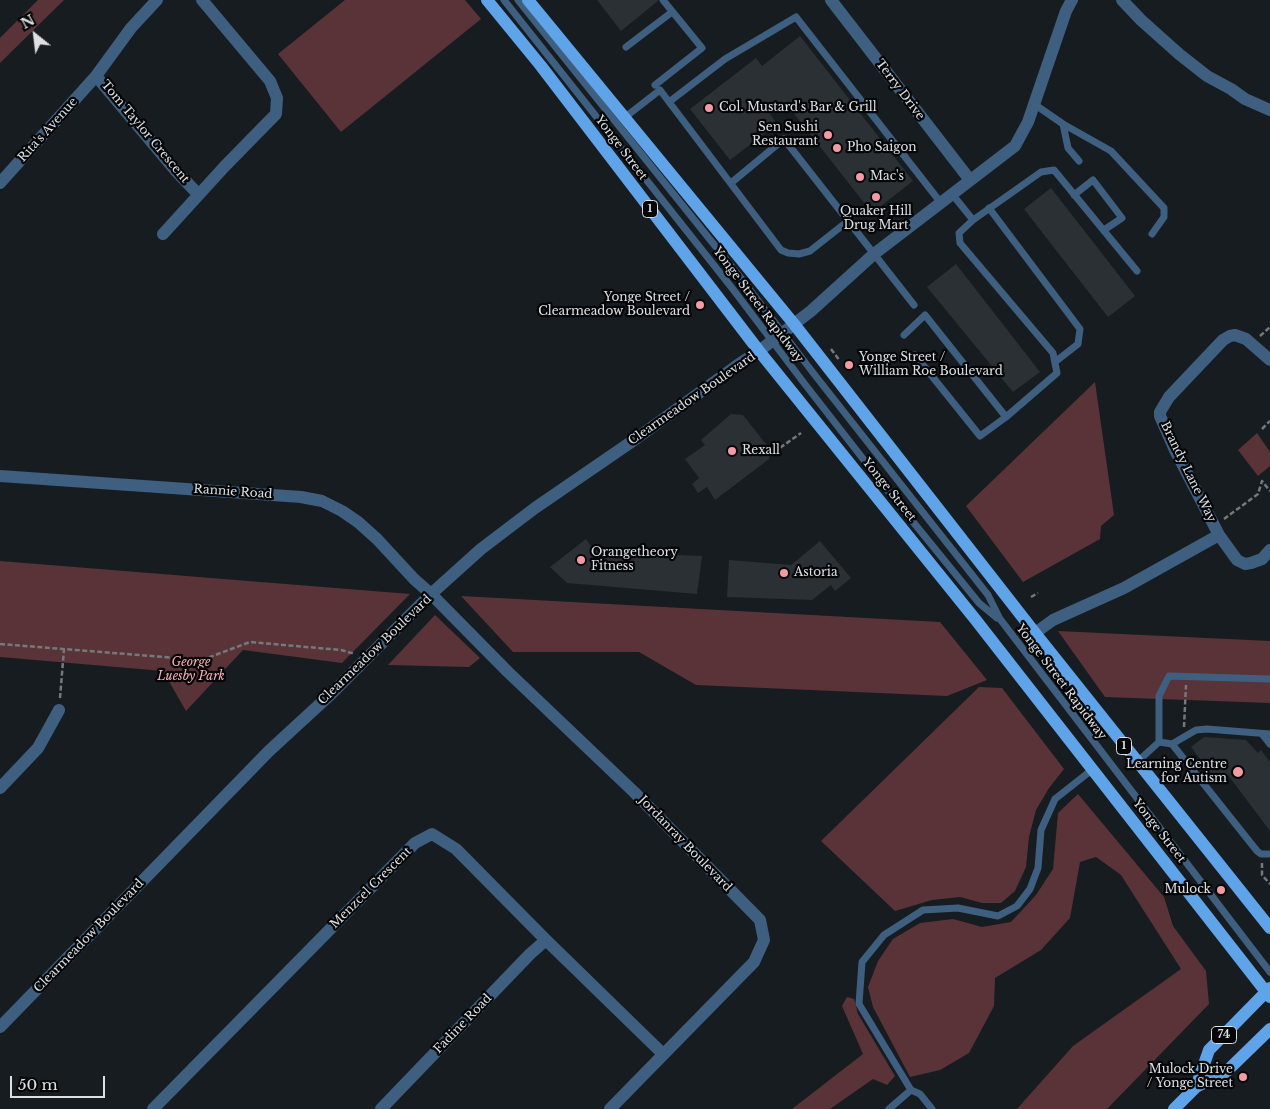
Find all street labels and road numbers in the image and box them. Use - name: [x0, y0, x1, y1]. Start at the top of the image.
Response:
- street label: Terry Drive: [873, 57, 927, 123]
- street label: Tom Taylor Crescent: [98, 78, 192, 186]
- street label: Rita's Avenue: [15, 95, 81, 165]
- street label: Yonge Street: [592, 113, 650, 183]
- road number: 1: [642, 200, 658, 218]
- street label: Yonge Street Rapidway: [710, 244, 806, 366]
- street label: Clearmeadow Boulevard: [626, 350, 758, 448]
- street label: Brandy Lane Way: [1157, 419, 1219, 525]
- street label: Yonge Street: [859, 455, 919, 525]
- street label: Rannie Road: [193, 482, 273, 502]
- street label: Clearmeadow Boulevard: [315, 592, 435, 708]
- street label: Yonge Street Rapidway: [1013, 621, 1109, 743]
- road number: 1: [1116, 738, 1132, 754]
- street label: Jordanray Boulevard: [636, 793, 734, 895]
- street label: Yonge Street: [1130, 796, 1188, 866]
- street label: Menzcel Crescent: [327, 844, 415, 932]
- street label: Clearmeadow Boulevard: [31, 876, 147, 996]
- street label: Fadine Road: [431, 991, 495, 1057]
- road number: 74: [1212, 1026, 1236, 1044]

